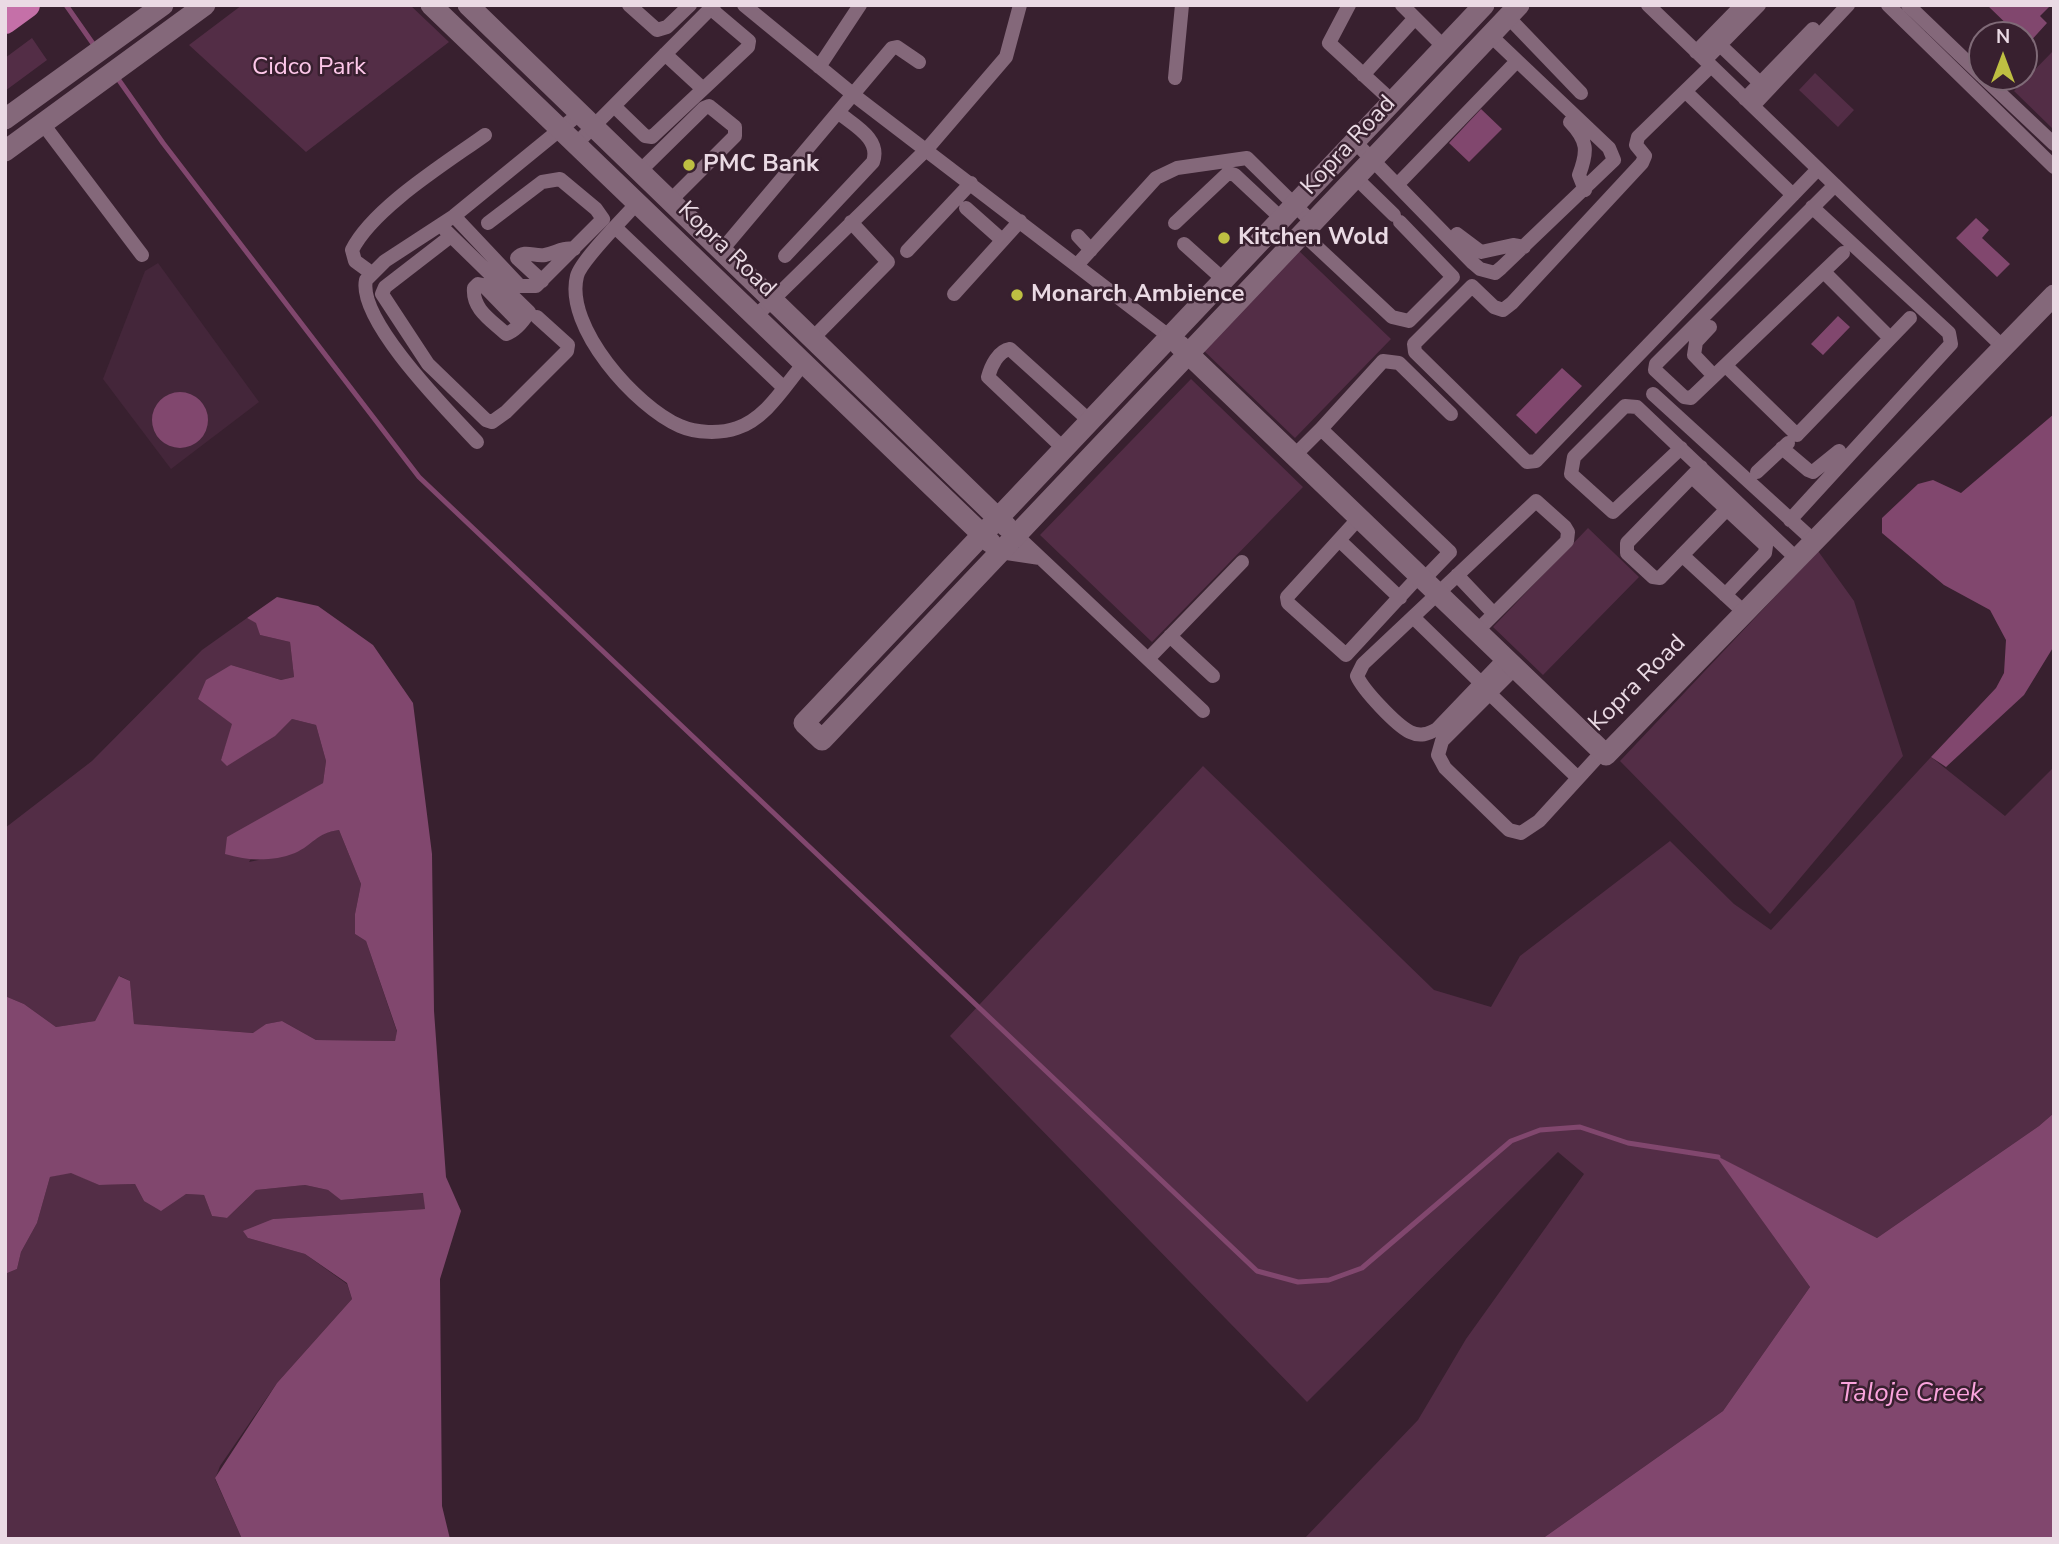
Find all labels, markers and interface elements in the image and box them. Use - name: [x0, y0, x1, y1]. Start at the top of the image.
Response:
- north arrow: [1968, 21, 2038, 91]
- text: N: [1996, 24, 2010, 50]
- park label: Cidco Park: [252, 54, 366, 82]
- street label: Kopra Road: [1296, 90, 1402, 202]
- place label: PMC Bank: [703, 151, 819, 179]
- marker: PMC Bank: [681, 157, 697, 173]
- street label: Kopra Road: [671, 196, 781, 304]
- place label: Kitchen Wold: [1238, 224, 1389, 252]
- marker: Kitchen Wold: [1216, 230, 1232, 246]
- place label: Monarch Ambience: [1031, 281, 1244, 309]
- marker: Monarch Ambience: [1009, 287, 1025, 303]
- street label: Kopra Road: [1584, 630, 1692, 738]
- water label: Taloje Creek: [1839, 1379, 1983, 1411]

